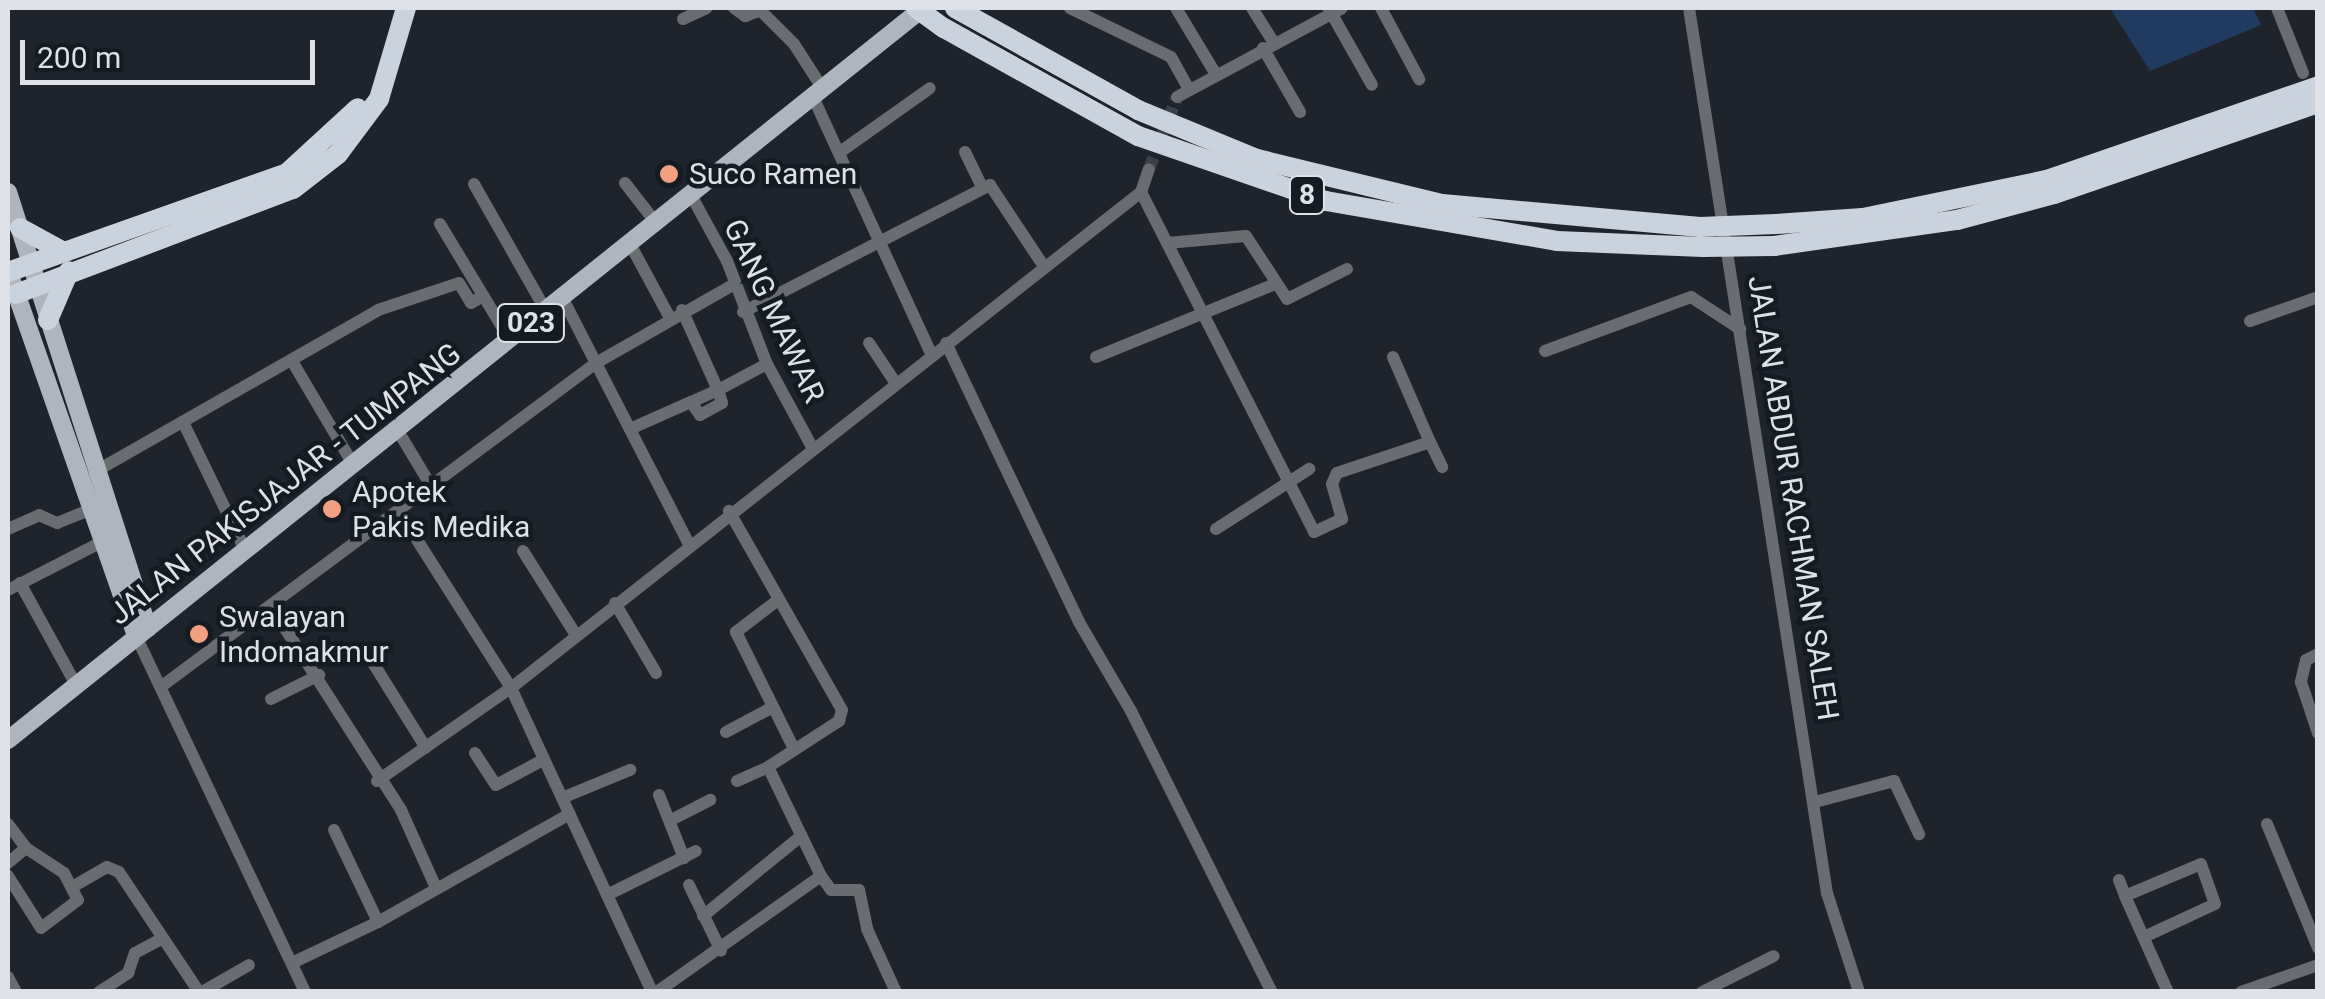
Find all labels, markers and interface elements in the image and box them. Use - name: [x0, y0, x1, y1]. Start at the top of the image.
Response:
- scale bar: [25, 20, 320, 82]
- text: 200 m: [37, 40, 121, 75]
- place label: Suco Ramen: [689, 156, 857, 192]
- marker: Suco Ramen: [658, 163, 680, 185]
- road number: 8: [1287, 172, 1327, 218]
- street label: GANG MAWAR: [716, 214, 832, 408]
- street label: JALAN ABDUR RACHMAN SALEH: [1740, 273, 1846, 723]
- road number: 023: [496, 300, 566, 346]
- street label: JALAN PAKISJAJAR - TUMPANG: [102, 335, 468, 633]
- place label: Apotek Pakis Medika: [352, 474, 530, 544]
- marker: Apotek Pakis Medika: [321, 498, 343, 520]
- place label: Swalayan Indomakmur: [219, 599, 389, 670]
- marker: Swalayan Indomakmur: [188, 623, 210, 645]

